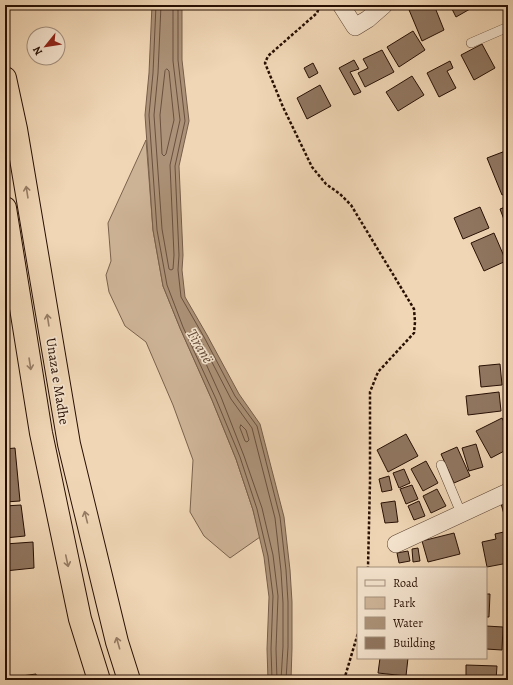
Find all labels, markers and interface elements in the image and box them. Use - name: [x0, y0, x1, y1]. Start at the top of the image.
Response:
- north arrow: [26, 26, 66, 66]
- text: N: [29, 44, 46, 58]
- one-way arrow: [23, 186, 31, 199]
- one-way arrow: [44, 314, 52, 327]
- water label: Tiranë: [182, 325, 218, 367]
- street label: Unaza e Madhe: [41, 336, 74, 426]
- one-way arrow: [26, 357, 34, 370]
- one-way arrow: [82, 510, 90, 523]
- one-way arrow: [64, 554, 72, 567]
- legend: [357, 567, 487, 659]
- text: Road: [393, 575, 419, 591]
- text: Park: [393, 595, 416, 611]
- text: Water: [392, 615, 423, 631]
- text: Building: [393, 635, 435, 651]
- one-way arrow: [114, 637, 121, 650]

